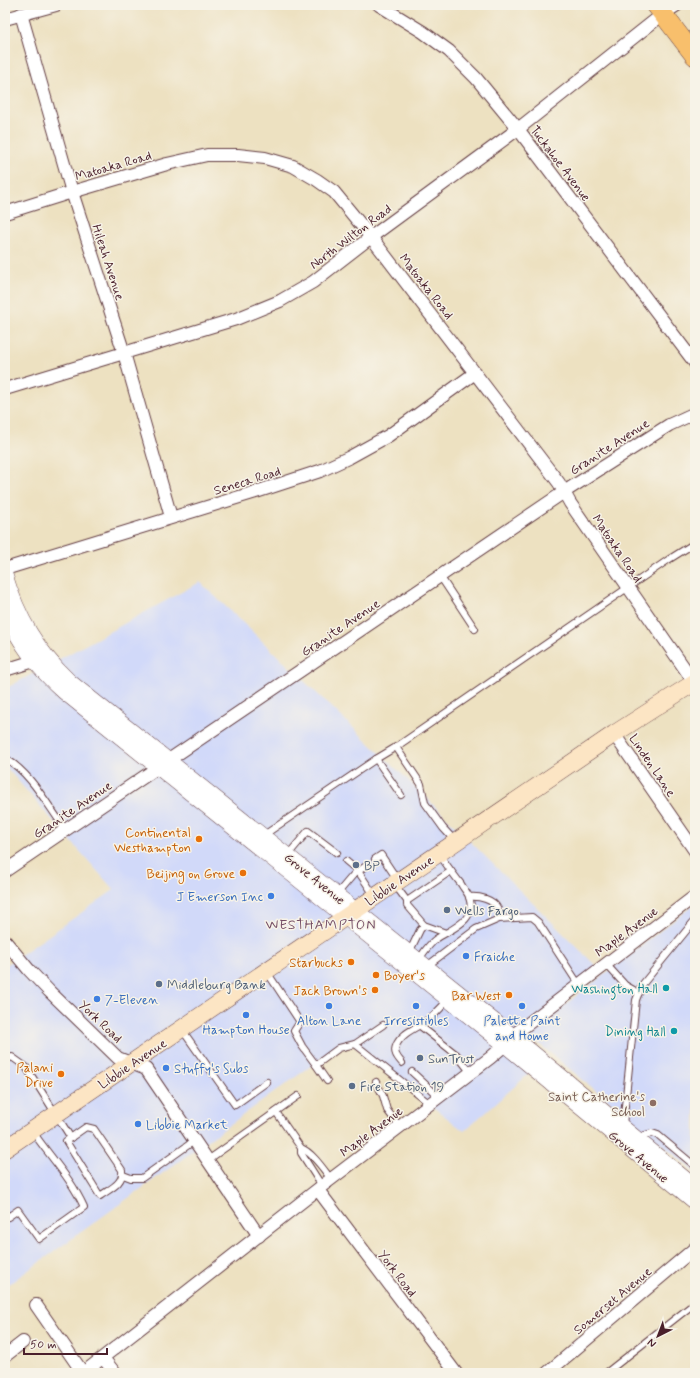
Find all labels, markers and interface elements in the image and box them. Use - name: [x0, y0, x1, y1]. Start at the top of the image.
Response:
- street label: Tuckahoe Avenue: [526, 123, 594, 205]
- street label: Matoaka Road: [73, 147, 154, 185]
- street label: North Wilton Road: [306, 201, 395, 274]
- street label: Hileah Avenue: [87, 222, 128, 303]
- street label: Matoaka Road: [395, 251, 457, 323]
- street label: Granite Avenue: [567, 415, 653, 479]
- street label: Seneca Road: [212, 463, 283, 500]
- street label: Matoaka Road: [588, 511, 646, 586]
- street label: Granite Avenue: [298, 596, 384, 661]
- street label: Linden Lane: [624, 731, 679, 801]
- street label: Granite Avenue: [30, 778, 116, 843]
- place label: Continental Westhampton: [114, 825, 191, 857]
- marker: Continental Westhampton: [194, 834, 204, 844]
- street label: Grove Avenue: [280, 849, 348, 909]
- street label: Libbie Avenue: [362, 852, 437, 910]
- place label: BP: [364, 858, 380, 875]
- marker: BP: [351, 860, 361, 870]
- place label: Beijing on Grove: [147, 866, 235, 884]
- marker: Beijing on Grove: [238, 868, 248, 878]
- place label: J Emerson Inc: [176, 889, 263, 906]
- marker: J Emerson Inc: [266, 891, 276, 901]
- place label: Wells Fargo: [455, 903, 519, 920]
- street label: Maple Avenue: [592, 903, 662, 961]
- marker: Wells Fargo: [442, 905, 452, 915]
- district label: WESTHAMPTON: [265, 916, 377, 934]
- place label: Fraiche: [474, 949, 515, 966]
- marker: Fraiche: [461, 951, 471, 961]
- place label: Starbucks: [289, 955, 343, 972]
- marker: Starbucks: [346, 957, 356, 967]
- place label: Boyer's: [384, 968, 425, 985]
- marker: Boyer's: [371, 970, 381, 980]
- place label: Middleburg Bank: [167, 977, 266, 994]
- marker: Middleburg Bank: [154, 979, 164, 989]
- place label: Washington Hall: [571, 981, 658, 1000]
- place label: Jack Brown's: [293, 983, 367, 1000]
- marker: Washington Hall: [661, 983, 671, 993]
- marker: Jack Brown's: [370, 985, 380, 995]
- place label: Bar West: [451, 988, 501, 1005]
- marker: Bar West: [504, 990, 514, 1000]
- place label: 7-Eleven: [105, 992, 158, 1009]
- marker: 7-Eleven: [92, 994, 102, 1004]
- street label: York Road: [74, 997, 125, 1047]
- marker: Alton Lane: [324, 1001, 334, 1011]
- marker: Irresistibles: [411, 1001, 421, 1011]
- marker: Palette Paint and Home: [517, 1001, 527, 1011]
- marker: Hampton House: [241, 1010, 251, 1020]
- place label: Alton Lane: [297, 1013, 361, 1030]
- place label: Irresistibles: [384, 1013, 448, 1030]
- place label: Palette Paint and Home: [483, 1013, 561, 1045]
- place label: Hampton House: [202, 1022, 290, 1039]
- place label: Dining Hall: [605, 1024, 666, 1041]
- marker: Dining Hall: [669, 1026, 679, 1036]
- street label: Libbie Avenue: [95, 1035, 170, 1093]
- place label: SunTrust: [428, 1051, 474, 1068]
- marker: SunTrust: [415, 1053, 425, 1063]
- place label: Palani Drive: [16, 1060, 53, 1092]
- place label: Stuffy's Subs: [174, 1061, 249, 1078]
- marker: Stuffy's Subs: [161, 1063, 171, 1073]
- marker: Palani Drive: [56, 1069, 66, 1079]
- place label: Fire Station 19: [360, 1079, 444, 1096]
- marker: Fire Station 19: [347, 1081, 357, 1091]
- place label: Saint Catherine's School: [548, 1089, 645, 1121]
- marker: Saint Catherine's School: [648, 1098, 658, 1108]
- street label: Maple Avenue: [337, 1103, 407, 1161]
- place label: Libbie Market: [146, 1117, 228, 1134]
- marker: Libbie Market: [133, 1119, 143, 1129]
- street label: Grove Avenue: [604, 1127, 672, 1187]
- street label: York Road: [374, 1247, 420, 1301]
- street label: Somerset Avenue: [570, 1263, 656, 1339]
- north arrow: [638, 1316, 678, 1356]
- scale bar: [24, 1330, 107, 1356]
- text: N: [645, 1335, 659, 1350]
- text: 50 m: [30, 1337, 57, 1353]

